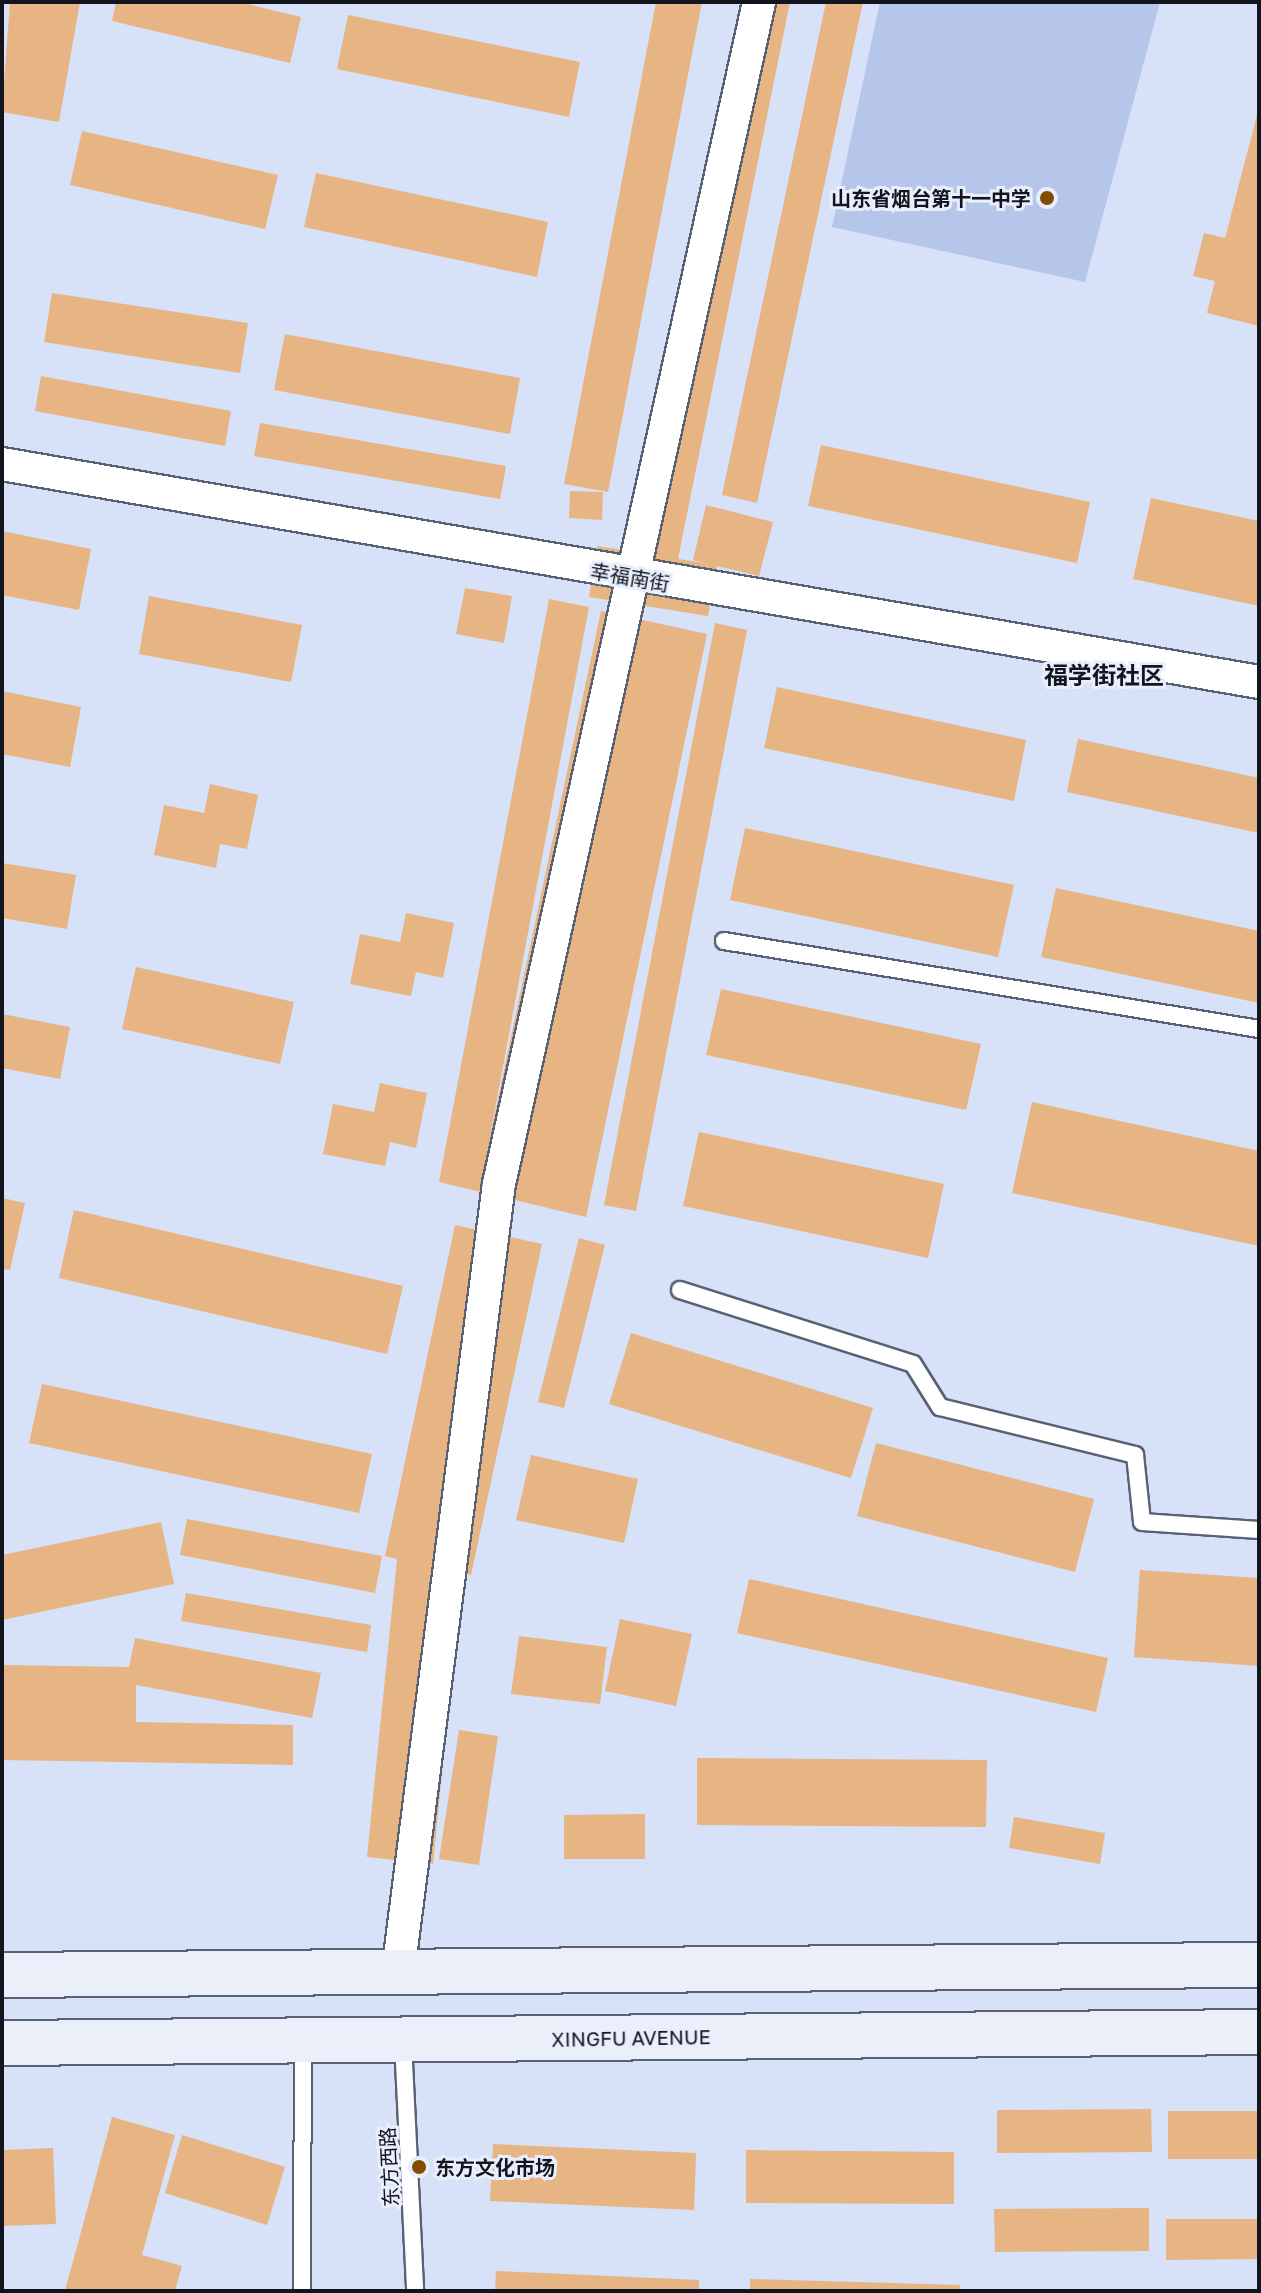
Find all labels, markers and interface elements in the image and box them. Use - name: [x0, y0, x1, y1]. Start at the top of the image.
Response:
- place label: 山东省烟台第十一中学: [831, 186, 1031, 210]
- marker: 山东省烟台第十一中学: [1038, 189, 1056, 207]
- street label: 幸福南街: [589, 558, 671, 596]
- district label: 福学街社区: [1044, 661, 1164, 689]
- street label: XINGFU AVENUE: [551, 2025, 711, 2051]
- street label: 东方西路: [375, 2126, 403, 2208]
- place label: 东方文化市场: [435, 2155, 555, 2179]
- marker: 东方文化市场: [410, 2158, 428, 2176]

